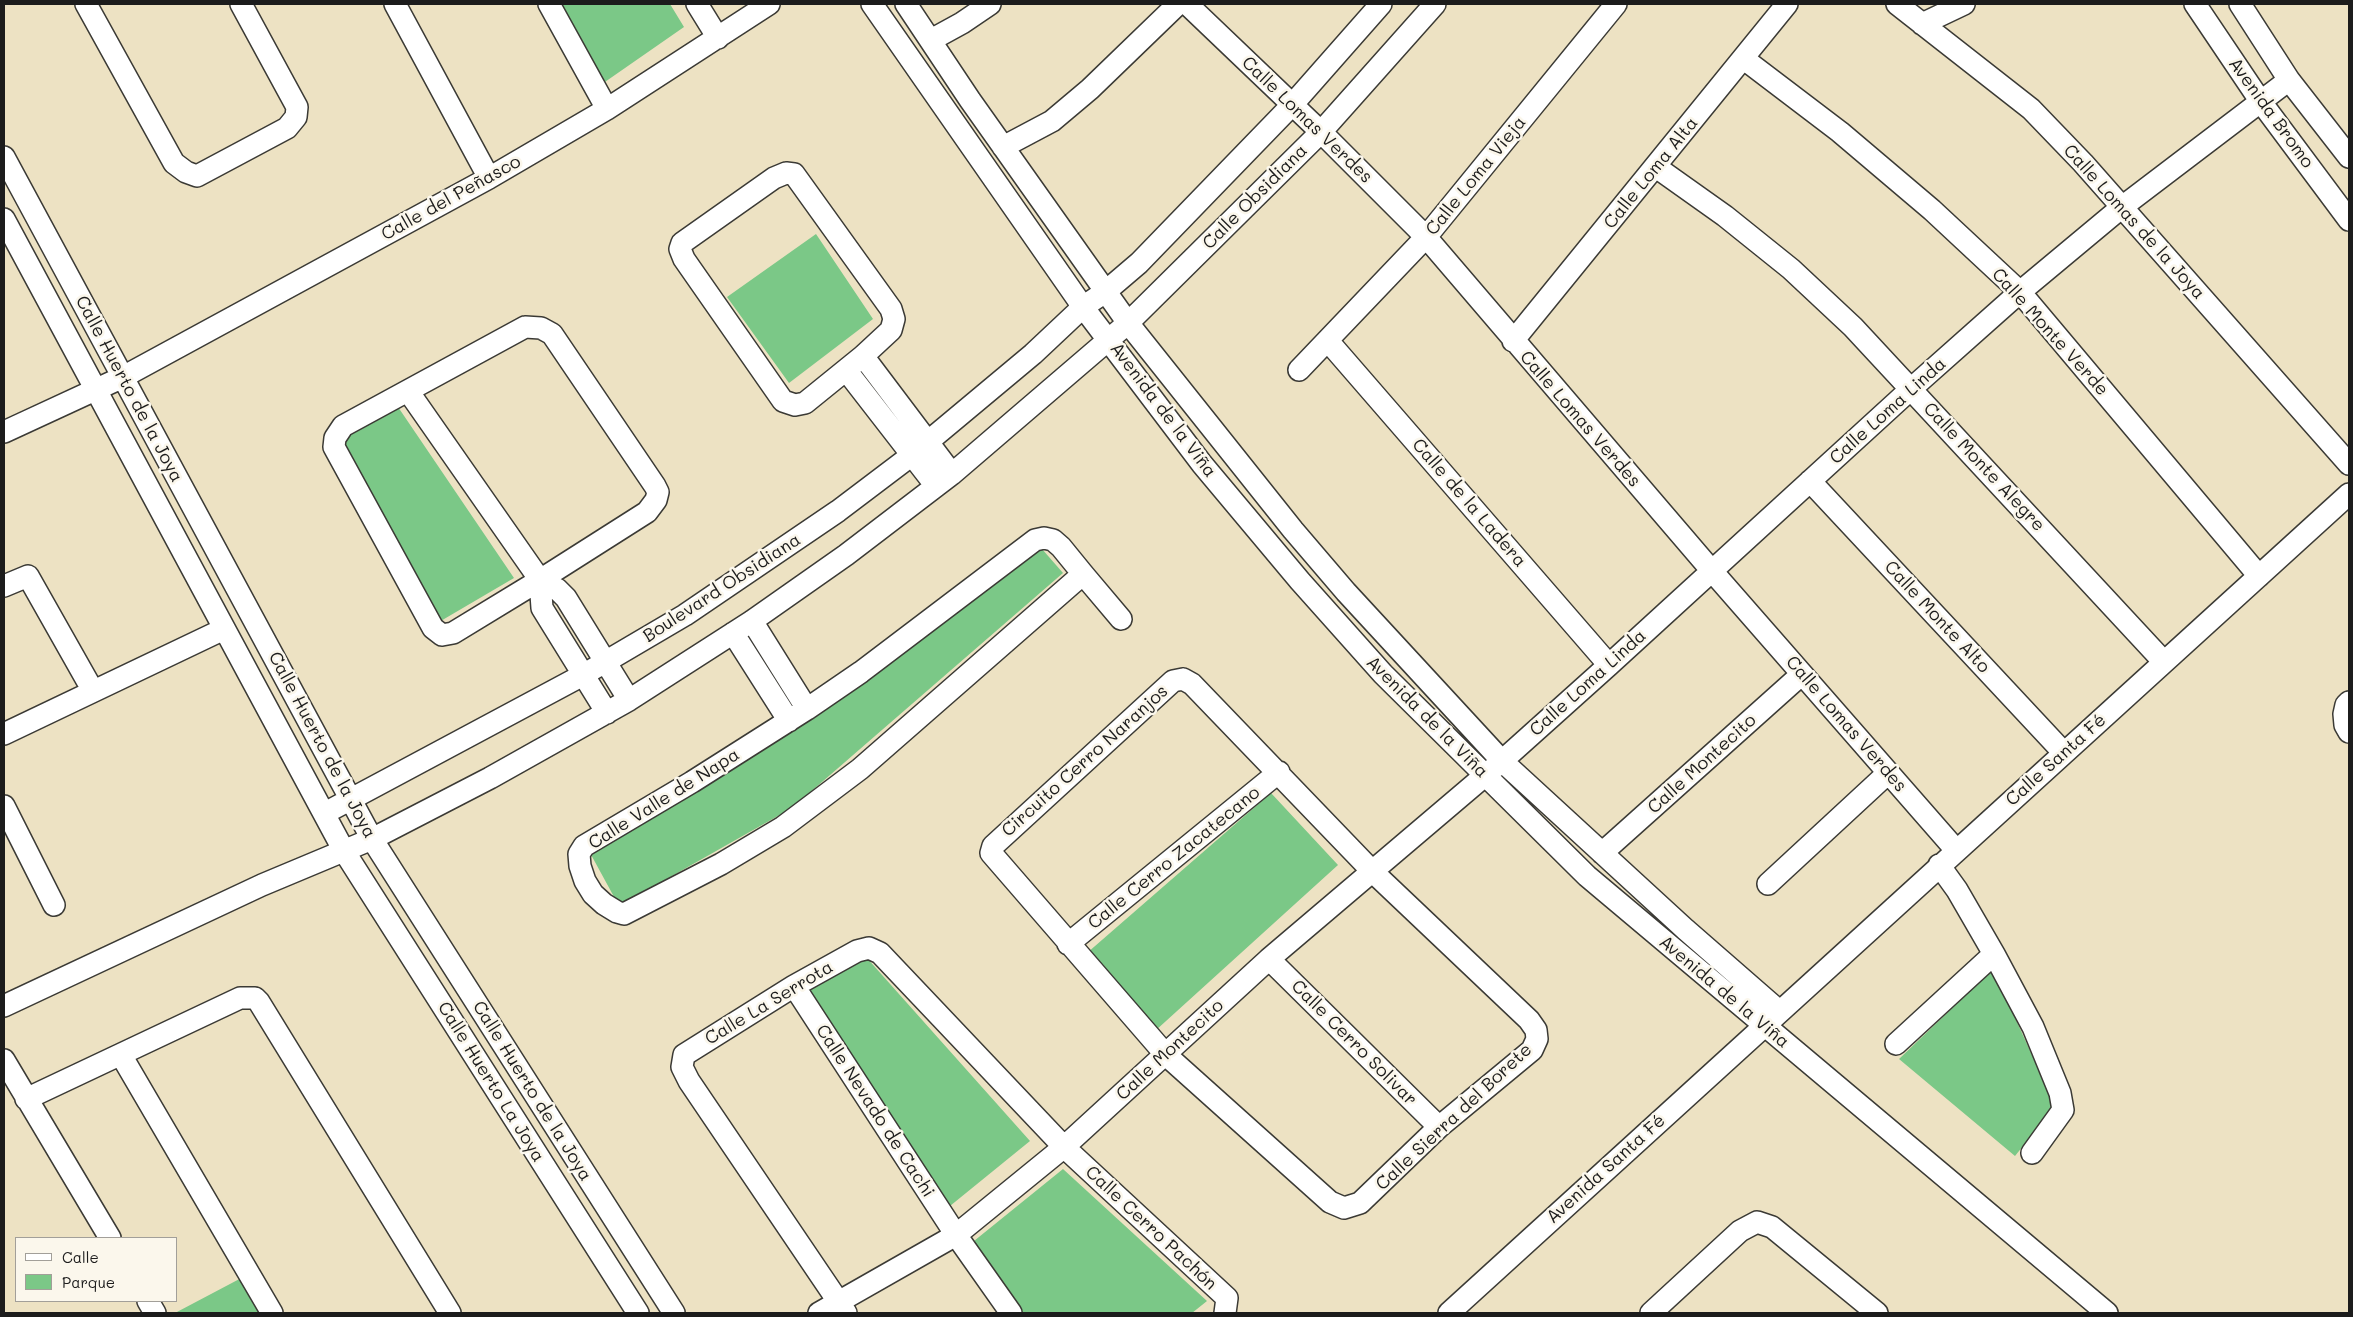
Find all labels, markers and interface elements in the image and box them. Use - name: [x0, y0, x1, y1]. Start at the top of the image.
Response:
- street label: Calle Lomas Verdes: [1237, 52, 1377, 188]
- street label: Avenida Bromo: [2224, 54, 2318, 172]
- street label: Calle Loma Vieja: [1421, 112, 1531, 240]
- street label: Calle Loma Alta: [1599, 113, 1703, 233]
- street label: Calle Obsidiana: [1198, 140, 1312, 254]
- street label: Calle Lomas de la Joya: [2059, 140, 2209, 304]
- street label: Calle del Peñasco: [377, 151, 525, 245]
- street label: Calle Monte Verde: [1987, 264, 2113, 400]
- street label: Calle Huerto de la Joya: [71, 292, 187, 486]
- street label: Avenida de la Viña: [1105, 338, 1221, 482]
- street label: Calle Lomas Verdes: [1515, 347, 1645, 491]
- street label: Calle Loma Linda: [1825, 353, 1951, 469]
- street label: Calle Monte Alegre: [1919, 398, 2049, 536]
- street label: Calle de la Ladera: [1407, 434, 1531, 572]
- street label: Boulevard Obsidiana: [639, 529, 805, 647]
- street label: Calle Monte Alto: [1880, 556, 1994, 678]
- street label: Calle Loma Linda: [1525, 625, 1651, 741]
- street label: Calle Huerto de la Joya: [264, 648, 380, 842]
- street label: Avenida de la Viña: [1362, 652, 1492, 782]
- street label: Calle Lomas Verdes: [1781, 652, 1911, 796]
- street label: Circuito Cerro Naranjos: [997, 681, 1173, 841]
- street label: Calle Santa Fé: [2001, 709, 2111, 811]
- street label: Calle Montecito: [1643, 710, 1761, 818]
- street label: Calle Valle de Napa: [585, 744, 743, 854]
- street label: Calle Cerro Zacatecano: [1084, 782, 1264, 934]
- street label: Avenida de la Viña: [1655, 931, 1793, 1053]
- street label: Calle La Serrota: [701, 956, 837, 1050]
- street label: Calle Cerro Solivar: [1287, 976, 1421, 1110]
- street label: Calle Montecito: [1112, 995, 1228, 1105]
- street label: Calle Huerto de la Joya: [468, 997, 596, 1185]
- street label: Calle Huerto La Joya: [433, 998, 549, 1166]
- street label: Calle Nevado de Cachi: [811, 1021, 939, 1201]
- street label: Calle Sierra del Borete: [1371, 1039, 1537, 1195]
- street label: Avenida Santa Fé: [1542, 1110, 1670, 1228]
- street label: Calle Cerro Pachón: [1081, 1161, 1221, 1295]
- legend: [15, 1237, 178, 1302]
- text: Calle: [62, 1247, 99, 1267]
- text: Parque: [62, 1272, 115, 1292]

